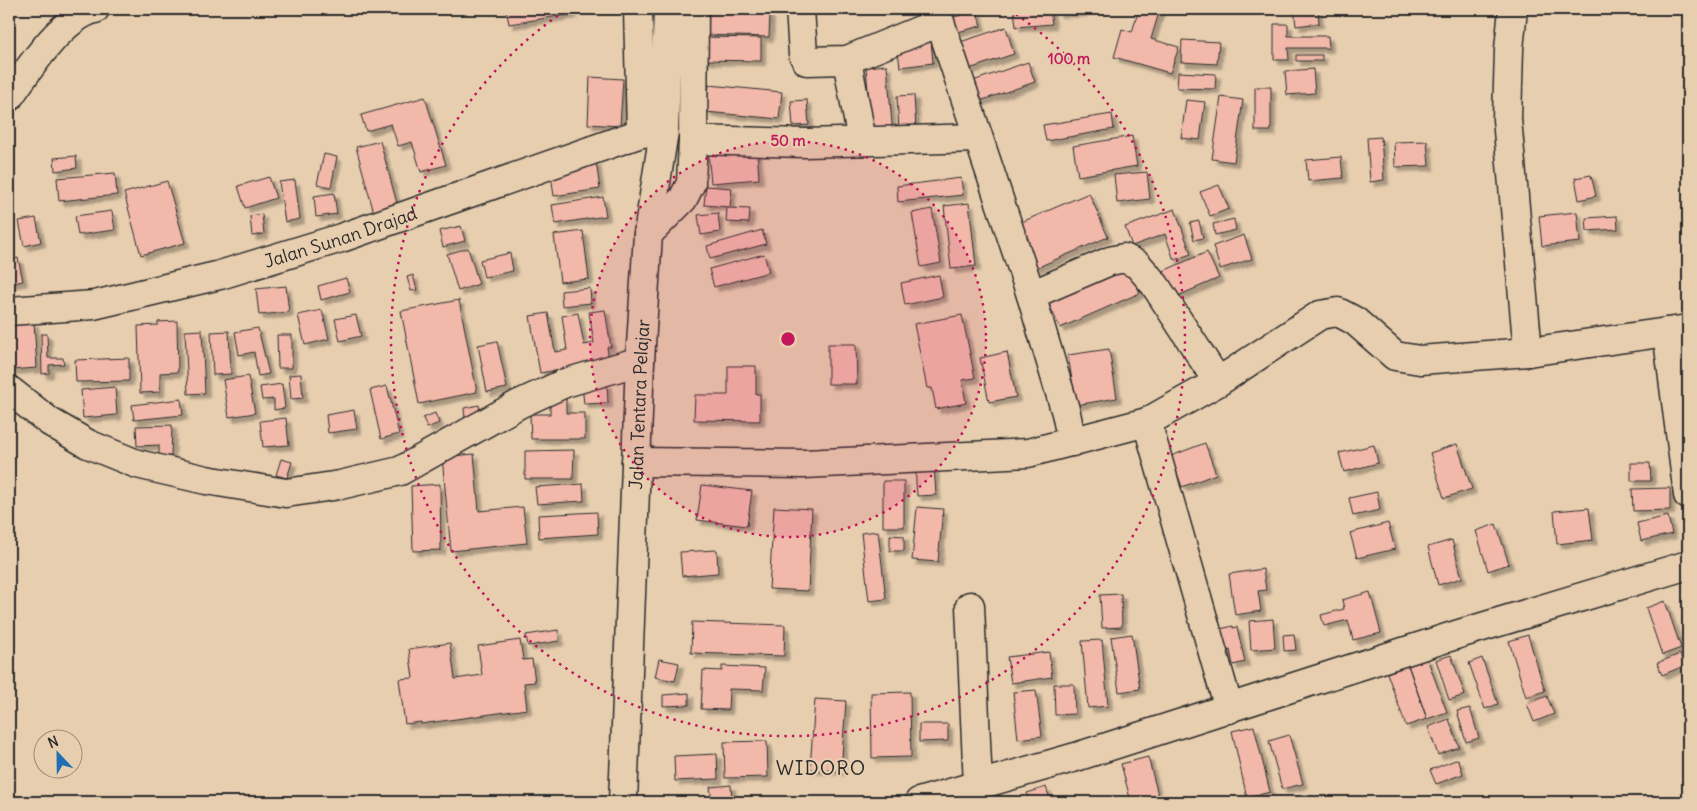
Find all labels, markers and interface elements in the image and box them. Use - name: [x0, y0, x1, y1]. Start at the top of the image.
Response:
- text: 100 m: [1048, 49, 1090, 68]
- text: 50 m: [770, 131, 806, 150]
- street label: Jalan Sunan Drajad: [261, 201, 420, 272]
- street label: Jalan Tentara Pelajar: [624, 318, 654, 490]
- centre of rings: [779, 330, 797, 348]
- north arrow: [32, 728, 82, 778]
- text: N: [45, 732, 61, 752]
- district label: WIDORO: [776, 755, 866, 780]

